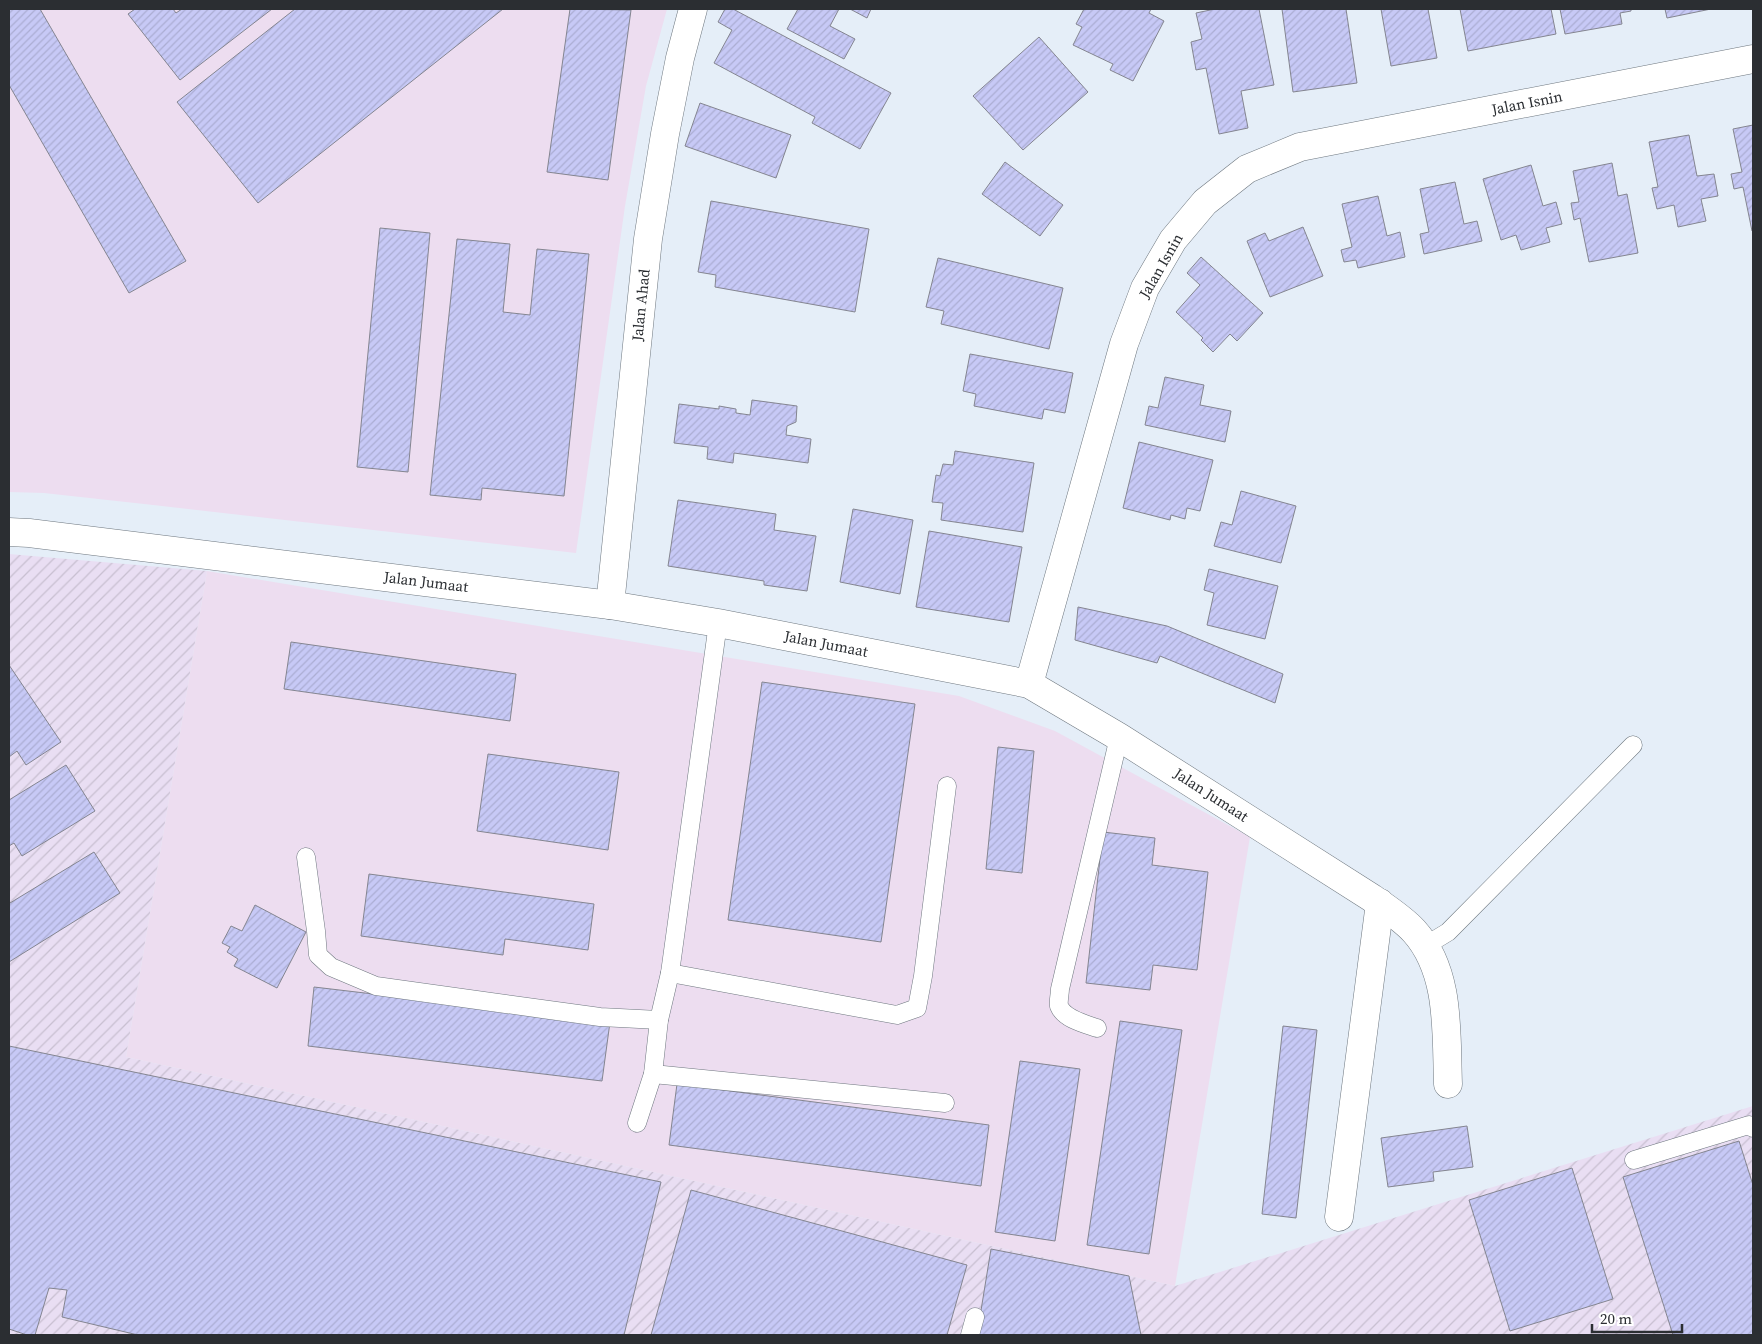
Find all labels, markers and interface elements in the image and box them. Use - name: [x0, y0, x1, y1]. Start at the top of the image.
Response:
- street label: Jalan Isnin: [1489, 85, 1564, 120]
- street label: Jalan Isnin: [1133, 229, 1188, 303]
- street label: Jalan Ahad: [626, 267, 655, 343]
- street label: Jalan Jumaat: [382, 566, 470, 597]
- street label: Jalan Jumaat: [781, 625, 870, 662]
- street label: Jalan Jumaat: [1169, 762, 1253, 827]
- scale bar: [1592, 1302, 1682, 1334]
- text: 20 m: [1600, 1308, 1632, 1329]

